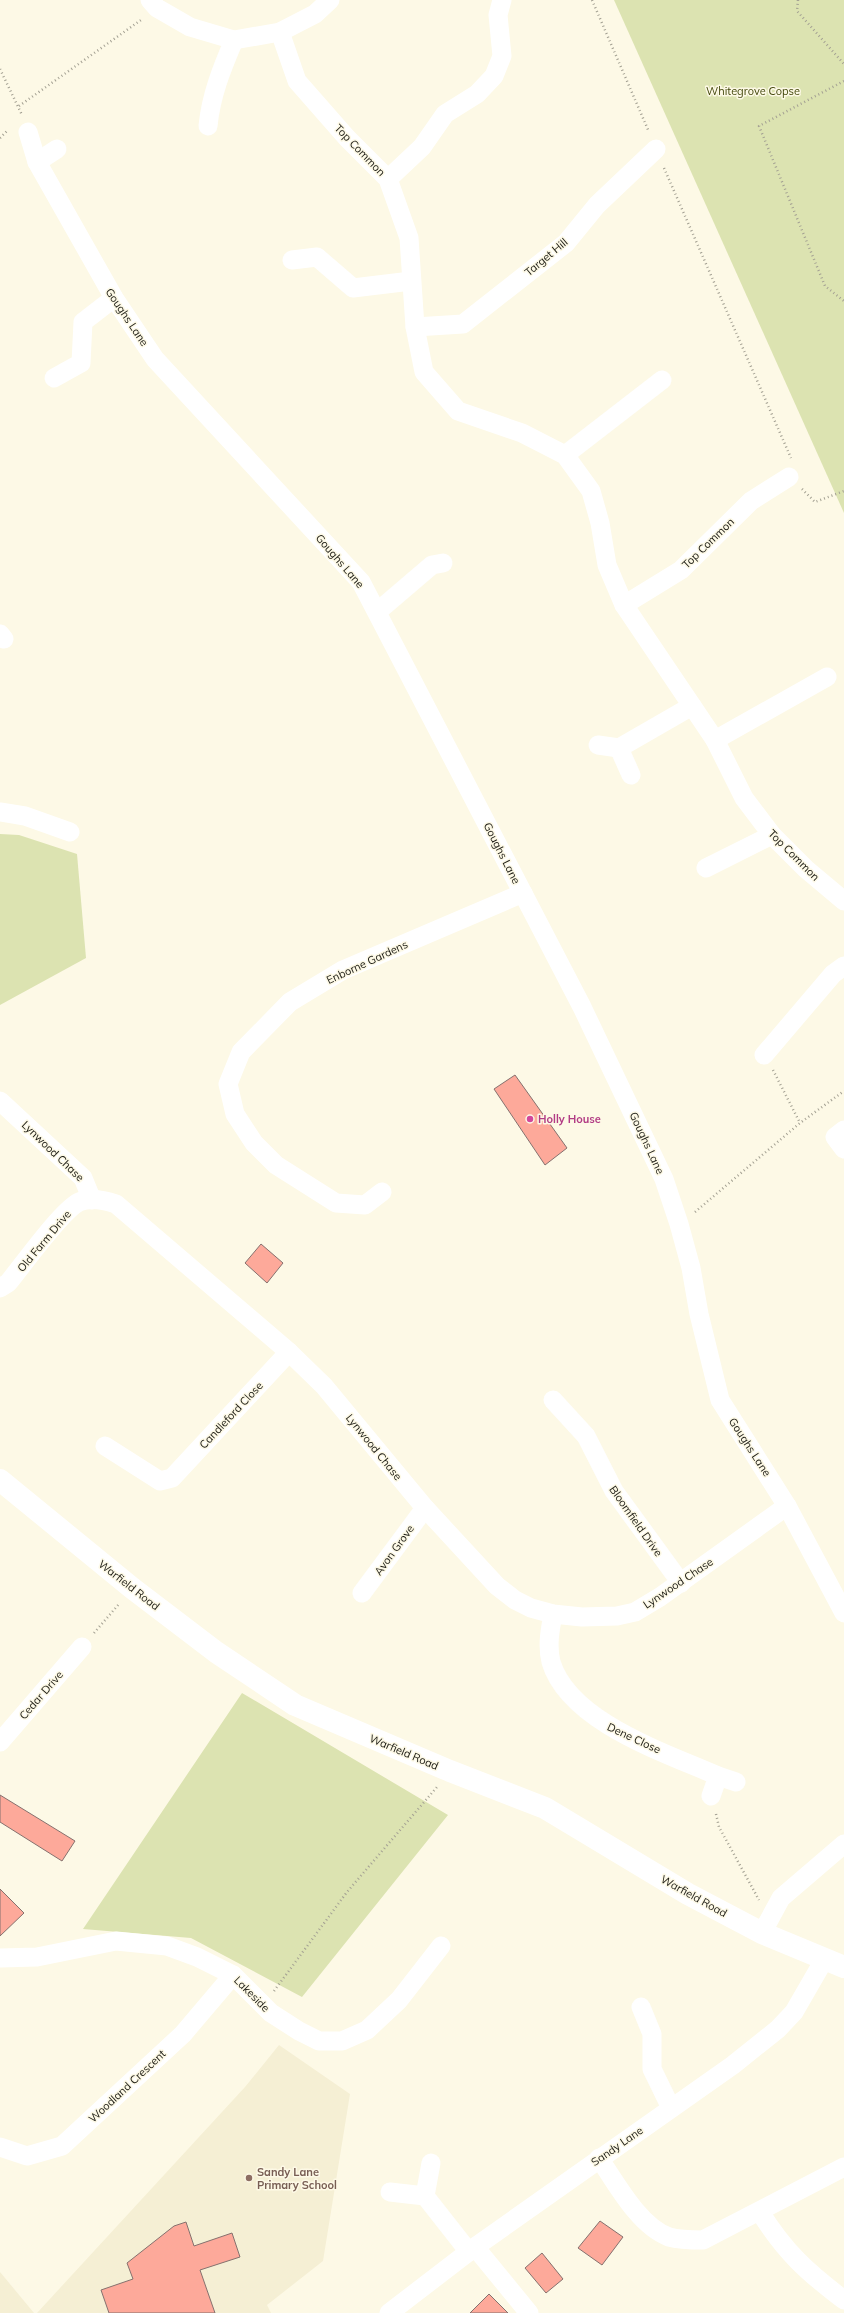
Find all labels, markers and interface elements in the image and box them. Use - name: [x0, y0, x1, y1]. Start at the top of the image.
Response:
- park label: Whitegrove Copse: [706, 84, 800, 98]
- street label: Top Common: [332, 121, 388, 179]
- street label: Target Hill: [522, 235, 570, 279]
- street label: Goughs Lane: [102, 285, 152, 349]
- street label: Top Common: [679, 515, 737, 571]
- street label: Goughs Lane: [313, 531, 367, 591]
- street label: Goughs Lane: [481, 820, 523, 886]
- street label: Top Common: [765, 826, 823, 884]
- street label: Enborne Gardens: [324, 937, 410, 987]
- street label: Goughs Lane: [626, 1110, 668, 1176]
- place label: Holly House: [538, 1112, 601, 1126]
- marker: Holly House: [525, 1114, 535, 1124]
- street label: Lynwood Chase: [19, 1118, 87, 1184]
- street label: Old Farm Drive: [14, 1207, 74, 1275]
- street label: Candleford Close: [196, 1379, 266, 1451]
- street label: Lynwood Chase: [343, 1411, 405, 1483]
- street label: Goughs Lane: [726, 1415, 774, 1479]
- street label: Bloomfield Drive: [606, 1483, 666, 1559]
- street label: Avon Grove: [371, 1522, 417, 1578]
- street label: Lynwood Chase: [640, 1554, 716, 1612]
- street label: Warfield Road: [96, 1557, 162, 1613]
- street label: Cedar Drive: [16, 1668, 66, 1722]
- street label: Dene Close: [605, 1720, 663, 1756]
- street label: Warfield Road: [367, 1731, 441, 1773]
- street label: Warfield Road: [658, 1872, 730, 1920]
- street label: Lakeside: [231, 1973, 273, 2015]
- street label: Woodland Crescent: [86, 2047, 169, 2125]
- street label: Sandy Lane: [588, 2123, 646, 2169]
- place label: Sandy Lane Primary School: [257, 2165, 337, 2192]
- marker: Sandy Lane Primary School: [244, 2173, 254, 2183]

